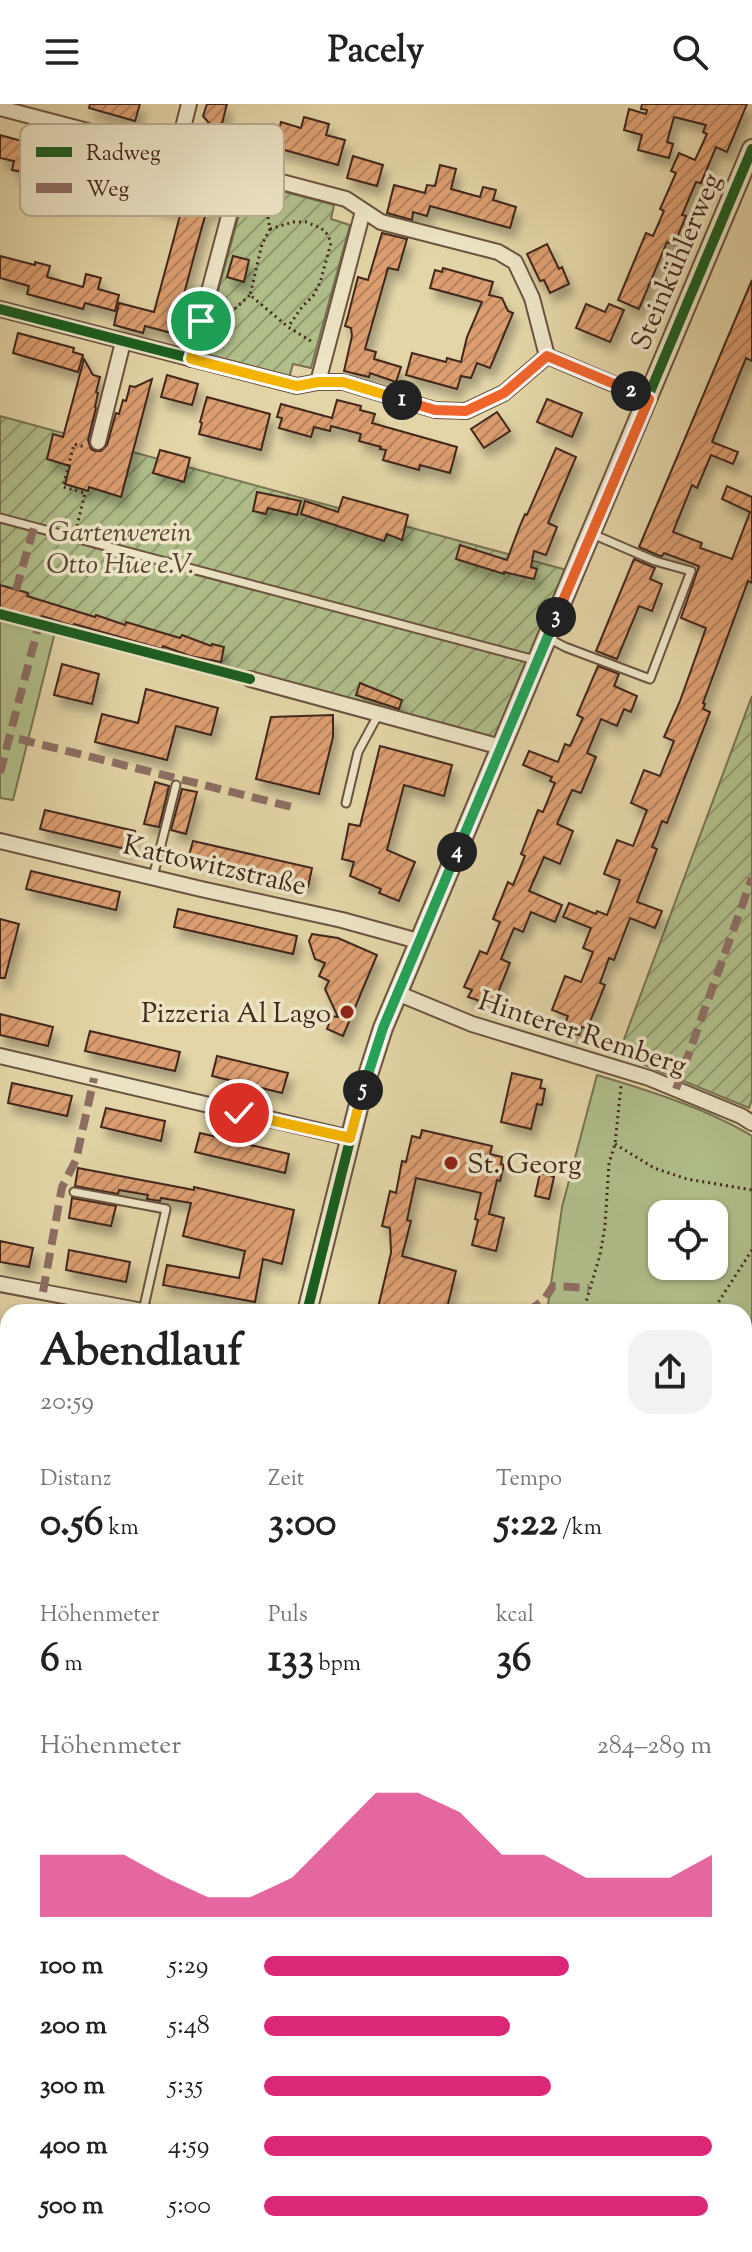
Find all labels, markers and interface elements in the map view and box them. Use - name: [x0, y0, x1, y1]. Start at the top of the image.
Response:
- text: Pacely: [328, 26, 424, 78]
- icon: menu: [40, 30, 84, 74]
- icon: search: [668, 30, 712, 74]
- legend: [20, 124, 284, 216]
- text: Radweg: [86, 139, 161, 171]
- street label: Steinkühlerweg: [622, 167, 733, 357]
- text: Weg: [86, 175, 130, 207]
- pin: [167, 287, 235, 355]
- icon: arrive: [179, 299, 223, 343]
- pin: 2: [611, 371, 651, 411]
- text: 2: [626, 375, 636, 407]
- pin: 1: [382, 380, 422, 420]
- text: 1: [398, 384, 406, 416]
- park label: Gartenverein Otto Hue e.V.: [46, 514, 194, 586]
- pin: 3: [536, 597, 576, 637]
- text: 3: [552, 601, 560, 633]
- street label: Kattowitzstraße: [119, 826, 310, 907]
- pin: 4: [437, 832, 477, 872]
- text: 4: [451, 836, 463, 868]
- street label: Hinterer Remberg: [473, 982, 691, 1087]
- place label: Pizzeria Al Lago: [141, 995, 331, 1035]
- marker: Pizzeria Al Lago: [338, 1003, 356, 1021]
- pin: 5: [343, 1070, 383, 1110]
- text: 5: [359, 1074, 367, 1106]
- pin: [205, 1079, 273, 1147]
- icon: check: [217, 1091, 261, 1135]
- place label: St. Georg: [467, 1146, 582, 1186]
- marker: St. Georg: [442, 1154, 460, 1172]
- map controls: [648, 1200, 728, 1280]
- button: locate: [648, 1200, 728, 1280]
- text: Abendlauf: [40, 1322, 243, 1385]
- button: share: [628, 1330, 712, 1414]
- text: 20:59: [40, 1384, 94, 1421]
- text: Distanz: [40, 1464, 111, 1496]
- text: Zeit: [268, 1464, 304, 1496]
- text: Tempo: [496, 1464, 562, 1496]
- text: 0.56: [40, 1496, 104, 1553]
- text: 3:00: [268, 1496, 336, 1553]
- text: 5:22: [496, 1496, 558, 1553]
- text: km: [104, 1513, 139, 1545]
- text: /km: [558, 1513, 602, 1545]
- text: Höhenmeter: [40, 1600, 159, 1632]
- text: Puls: [268, 1600, 308, 1632]
- text: kcal: [496, 1600, 534, 1632]
- text: 6: [40, 1632, 60, 1689]
- text: 133: [268, 1632, 314, 1689]
- text: 36: [496, 1632, 532, 1689]
- text: m: [60, 1649, 83, 1681]
- text: bpm: [314, 1649, 361, 1681]
- text: Höhenmeter: [40, 1728, 181, 1765]
- text: 284–289 m: [597, 1728, 712, 1765]
- text: 100 m: [40, 1948, 103, 1985]
- text: 5:29: [168, 1948, 208, 1985]
- text: 200 m: [40, 2008, 107, 2045]
- text: 5:48: [168, 2008, 210, 2045]
- text: 300 m: [40, 2068, 105, 2105]
- text: 5:35: [168, 2068, 203, 2105]
- text: 400 m: [40, 2128, 107, 2165]
- text: 4:59: [168, 2128, 209, 2165]
- text: 500 m: [40, 2188, 103, 2225]
- text: 5:00: [168, 2188, 211, 2225]

